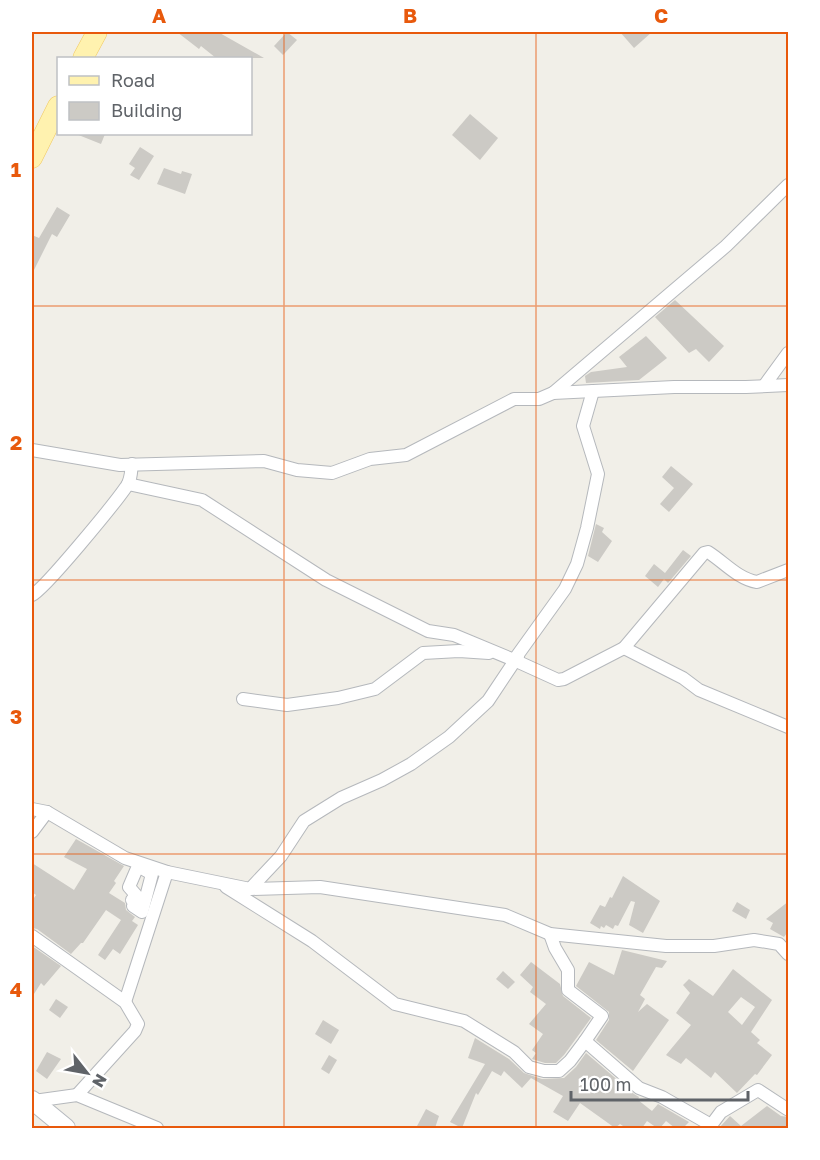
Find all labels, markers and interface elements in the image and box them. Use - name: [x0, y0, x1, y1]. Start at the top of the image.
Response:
- text: A: [152, 3, 166, 27]
- text: B: [403, 3, 417, 27]
- text: C: [654, 3, 668, 27]
- legend: [57, 57, 252, 135]
- text: Road: [111, 69, 155, 91]
- text: Building: [111, 99, 182, 121]
- text: 1: [11, 157, 21, 181]
- text: 2: [10, 430, 22, 454]
- text: 3: [10, 704, 22, 728]
- text: 4: [10, 977, 22, 1001]
- north arrow: [57, 1043, 117, 1103]
- scale bar: [571, 1064, 748, 1102]
- text: N: [88, 1070, 112, 1091]
- text: 100 m: [580, 1073, 631, 1095]

